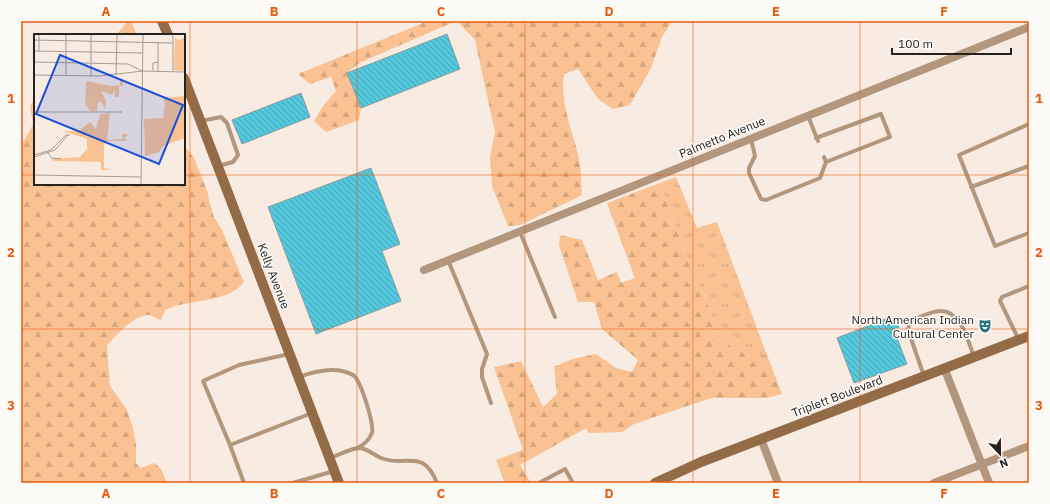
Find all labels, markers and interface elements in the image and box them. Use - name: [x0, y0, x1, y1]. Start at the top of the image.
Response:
- text: A: [102, 3, 111, 20]
- text: B: [270, 3, 279, 20]
- text: C: [437, 3, 446, 20]
- text: D: [604, 3, 614, 20]
- text: E: [772, 3, 780, 20]
- text: F: [940, 3, 948, 20]
- scale bar: [892, 30, 1011, 56]
- inset map: [34, 34, 185, 185]
- text: 100 m: [898, 36, 933, 51]
- text: 1: [7, 90, 15, 107]
- text: 1: [1035, 90, 1043, 107]
- street label: Palmetto Avenue: [677, 113, 768, 161]
- street label: Kelly Avenue: [255, 241, 294, 311]
- text: 2: [7, 244, 15, 261]
- text: 2: [1035, 244, 1043, 261]
- place label: North American Indian Cultural Center: [851, 312, 975, 341]
- theatre icon: North American Indian Cultural Center: [977, 318, 993, 334]
- street label: Triplett Boulevard: [789, 372, 885, 420]
- text: 3: [7, 397, 15, 414]
- text: 3: [1035, 397, 1043, 414]
- north arrow: [980, 434, 1020, 474]
- text: N: [997, 455, 1010, 471]
- text: A: [102, 485, 111, 502]
- text: B: [270, 485, 279, 502]
- text: C: [437, 485, 446, 502]
- text: D: [604, 485, 614, 502]
- text: E: [772, 485, 780, 502]
- text: F: [940, 485, 948, 502]

